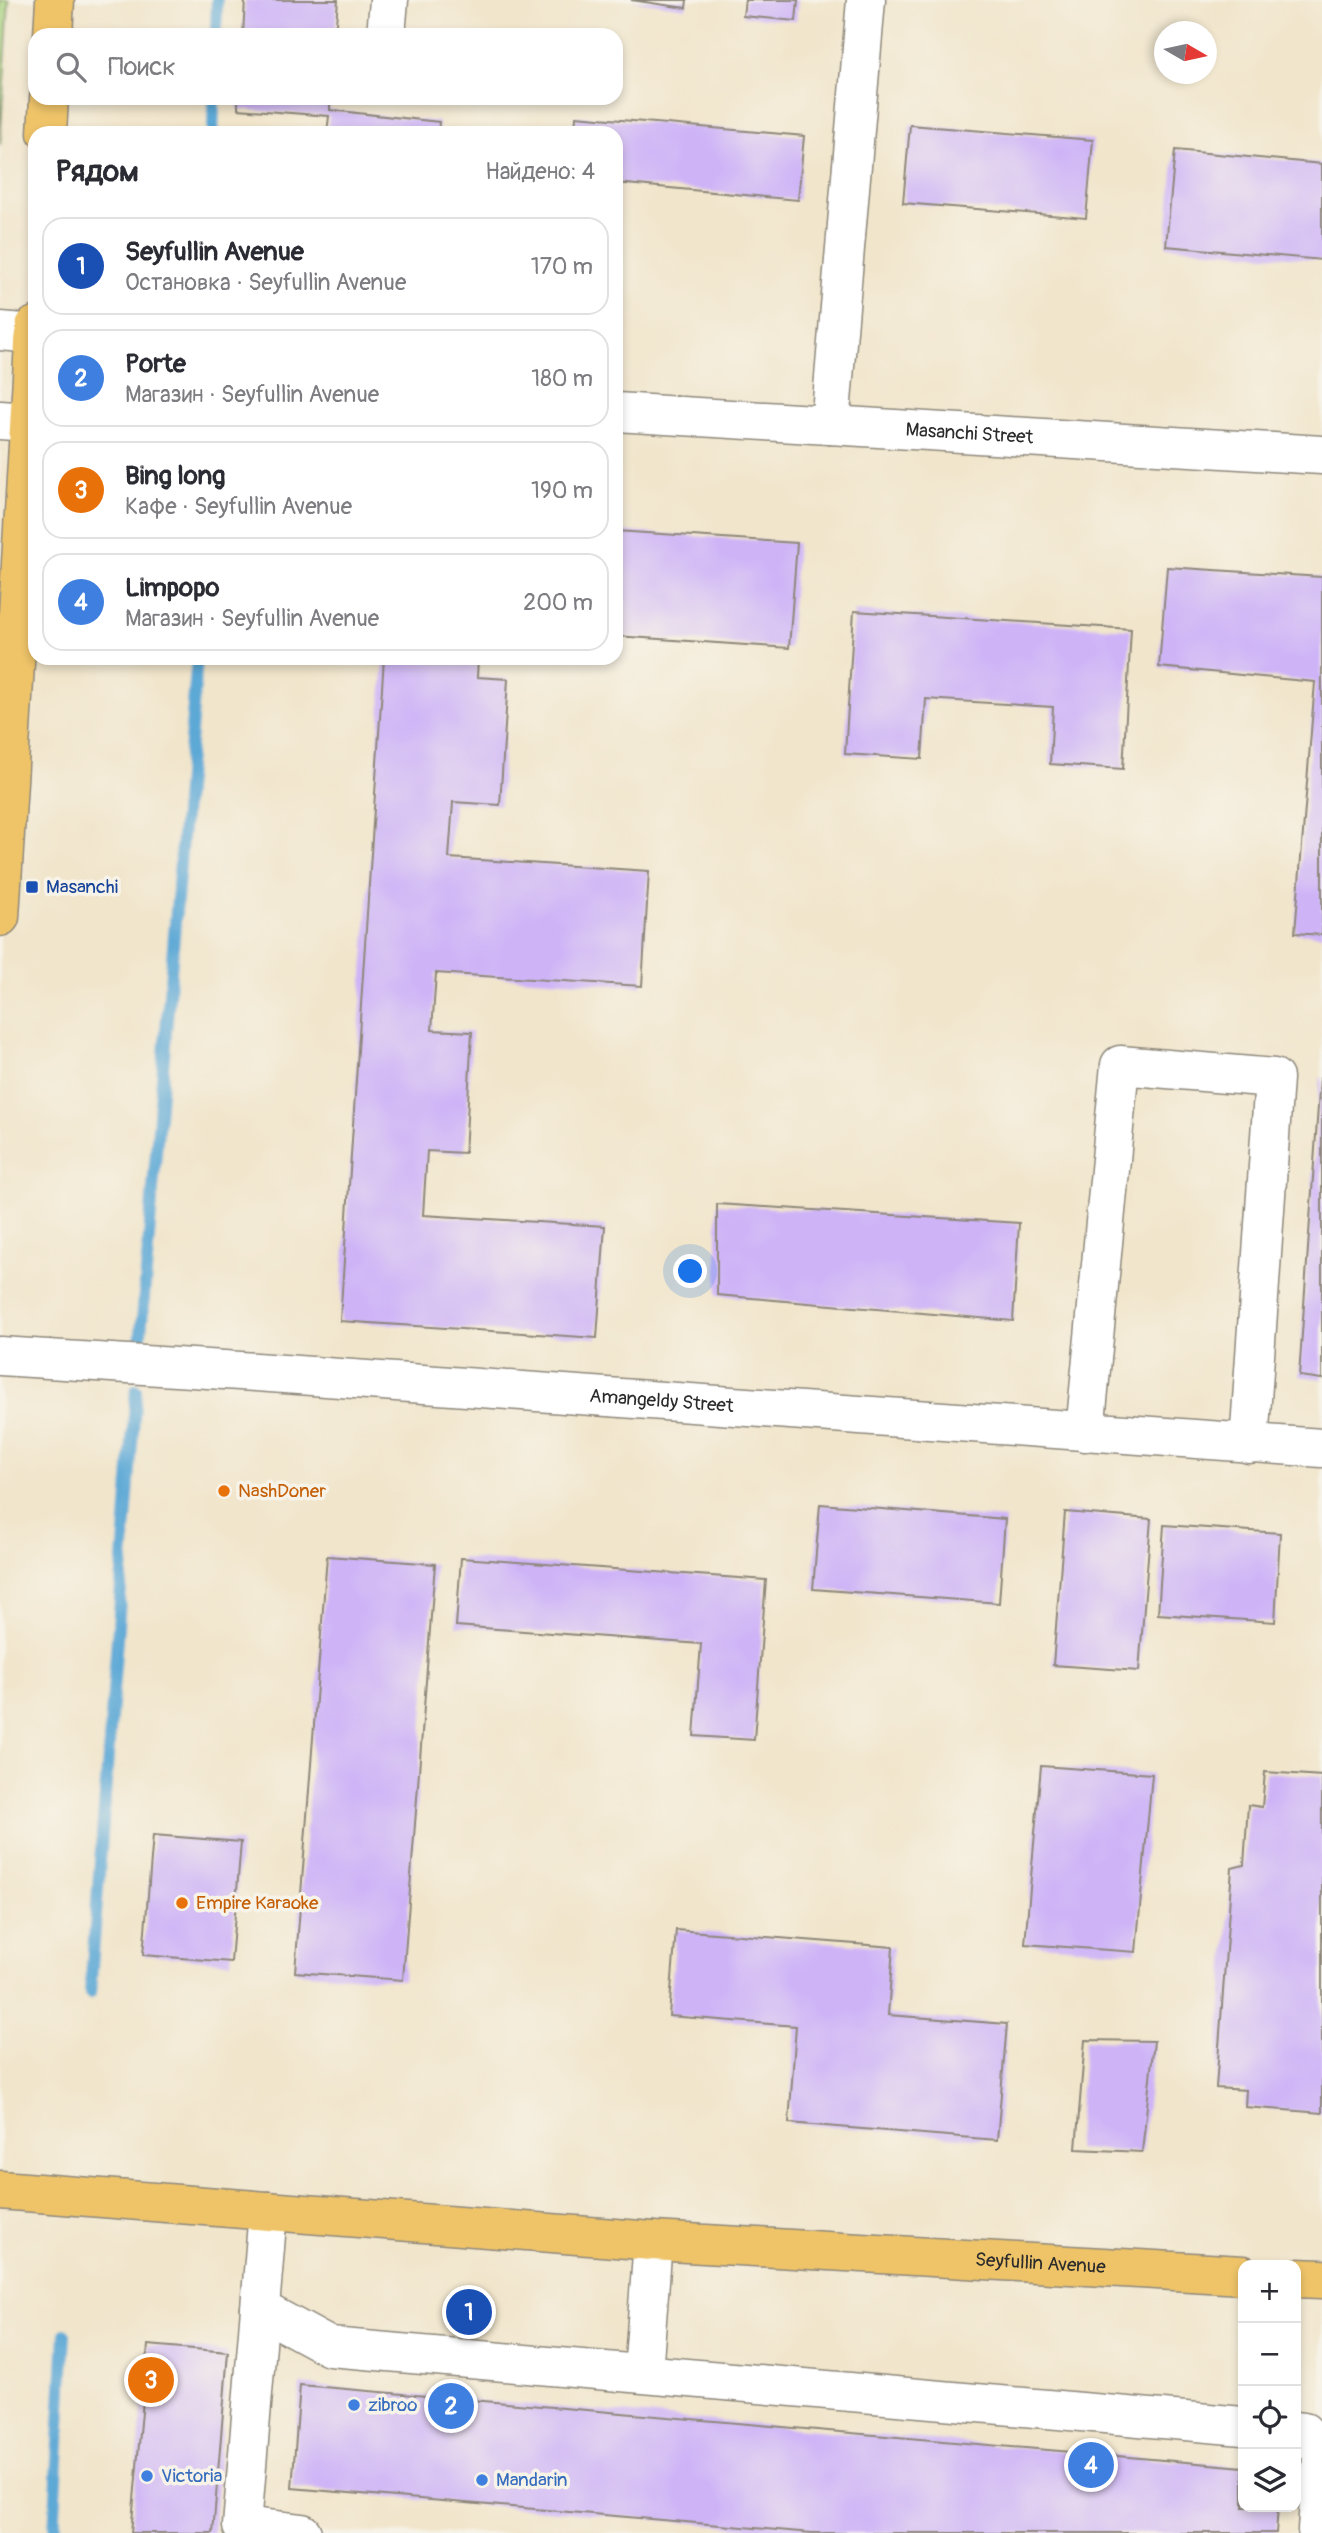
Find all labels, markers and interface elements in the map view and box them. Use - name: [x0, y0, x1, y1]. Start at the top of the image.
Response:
- north arrow: [1154, 21, 1217, 84]
- search box: [28, 28, 623, 105]
- icon: search: [52, 48, 90, 86]
- text: Поиск: [108, 51, 176, 83]
- text: Рядом: [56, 153, 139, 190]
- text: Найдено: 4: [485, 157, 595, 186]
- text: Seyfullin Avenue: [125, 236, 304, 268]
- text: 1: [77, 252, 86, 281]
- text: 170 m: [531, 252, 593, 281]
- text: Остановка · Seyfullin Avenue: [125, 268, 406, 297]
- text: Porte: [125, 348, 186, 380]
- text: 2: [75, 364, 87, 393]
- text: 180 m: [531, 364, 593, 393]
- text: Магазин · Seyfullin Avenue: [125, 380, 379, 409]
- street label: Masanchi Street: [905, 418, 1034, 449]
- text: Bing long: [125, 460, 225, 492]
- text: 3: [75, 476, 87, 505]
- text: 190 m: [531, 476, 593, 505]
- text: Кафе · Seyfullin Avenue: [125, 492, 352, 521]
- text: Limpopo: [125, 572, 219, 604]
- text: 4: [74, 588, 88, 617]
- text: 200 m: [523, 588, 593, 617]
- text: Магазин · Seyfullin Avenue: [125, 604, 379, 633]
- place label: Masanchi: [46, 875, 118, 899]
- marker: Masanchi: [24, 879, 40, 895]
- your location: [673, 1254, 707, 1288]
- street label: Amangeldy Street: [589, 1384, 735, 1418]
- place label: NashDoner: [238, 1479, 326, 1503]
- marker: NashDoner: [216, 1483, 232, 1499]
- place label: Empire Karaoke: [196, 1891, 319, 1915]
- marker: Empire Karaoke: [174, 1895, 190, 1911]
- street label: Seyfullin Avenue: [974, 2248, 1107, 2279]
- map controls: [1238, 2260, 1301, 2512]
- button: +: [1238, 2260, 1301, 2323]
- pin: 1: [446, 2286, 492, 2338]
- button: −: [1238, 2323, 1301, 2386]
- pin: 3: [128, 2354, 174, 2406]
- pin: 2: [428, 2380, 474, 2432]
- button: locate: [1238, 2386, 1301, 2449]
- place label: zibroo: [368, 2393, 417, 2417]
- marker: zibroo: [346, 2397, 362, 2413]
- pin: 4: [1068, 2439, 1114, 2491]
- button: layers: [1238, 2449, 1301, 2512]
- place label: Victoria: [161, 2464, 222, 2488]
- marker: Victoria: [139, 2468, 155, 2484]
- place label: Mandarin: [496, 2468, 568, 2492]
- marker: Mandarin: [474, 2472, 490, 2488]

